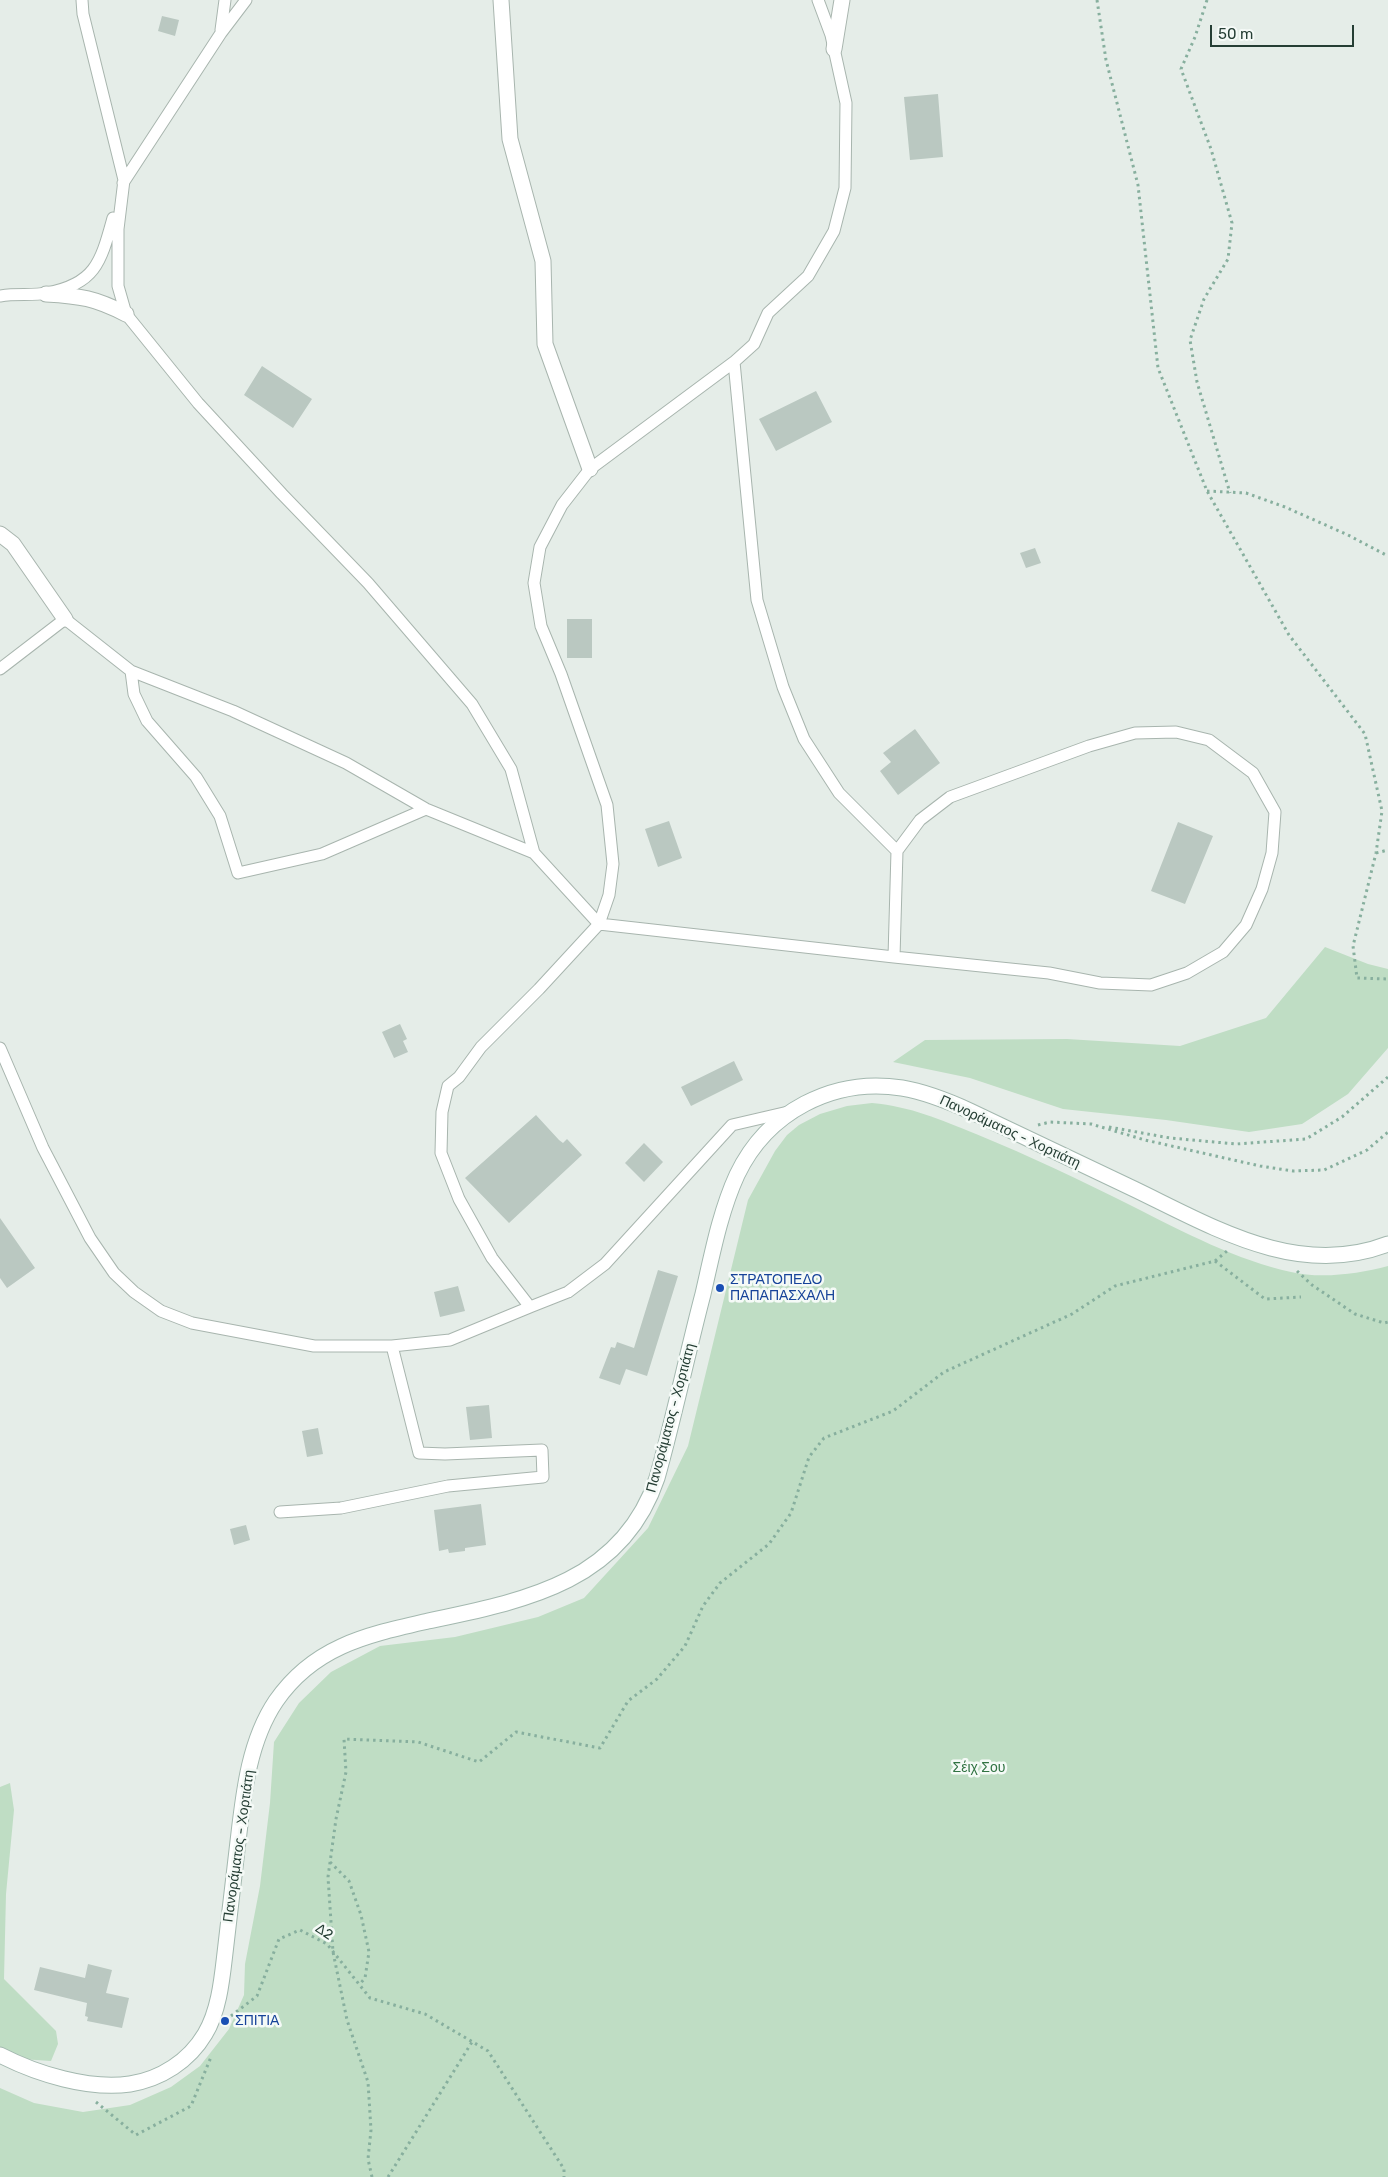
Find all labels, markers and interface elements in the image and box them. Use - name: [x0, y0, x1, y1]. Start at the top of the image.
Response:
- scale bar: [1213, 15, 1357, 47]
- text: 50 m: [1218, 25, 1253, 43]
- street label: Πανοράματος - Χορτιάτη: [937, 1092, 1083, 1172]
- place label: ΣΤΡΑΤΟΠΕΔΟ ΠΑΠΑΠΑΣΧΑΛΗ: [730, 1272, 835, 1304]
- marker: ΣΤΡΑΤΟΠΕΔΟ ΠΑΠΑΠΑΣΧΑΛΗ: [714, 1282, 726, 1294]
- street label: Πανοράματος - Χορτιάτη: [643, 1342, 699, 1494]
- park label: Σέιχ Σου: [953, 1760, 1005, 1776]
- street label: Πανοράματος - Χορτιάτη: [220, 1769, 258, 1923]
- street label: Δ2: [312, 1920, 336, 1944]
- place label: ΣΠΙΤΙΑ: [235, 2013, 279, 2029]
- marker: ΣΠΙΤΙΑ: [219, 2015, 231, 2027]

